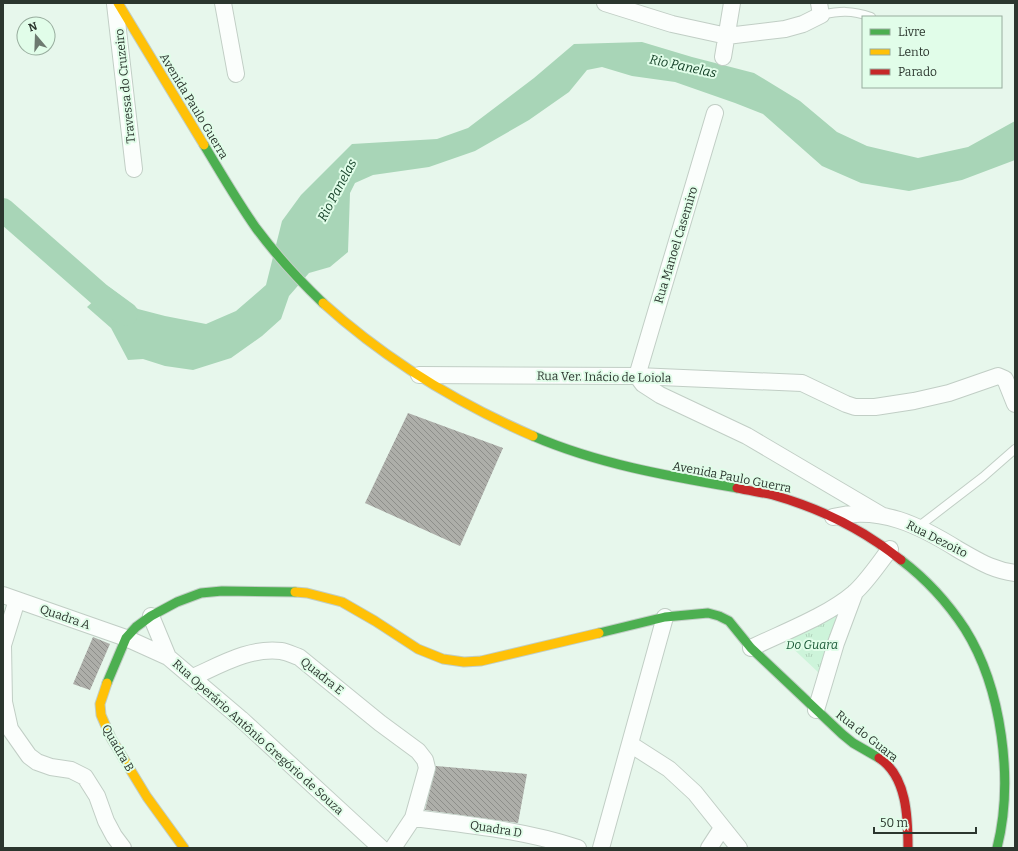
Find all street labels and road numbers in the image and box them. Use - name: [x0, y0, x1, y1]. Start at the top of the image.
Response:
- street label: Travessa do Cruzeiro: [112, 28, 138, 144]
- street label: Avenida Paulo Guerra: [157, 51, 231, 162]
- street label: Rua Manoel Casemiro: [652, 185, 700, 305]
- street label: Rua Ver. Inácio de Loiola: [537, 369, 672, 385]
- street label: Avenida Paulo Guerra: [671, 459, 793, 495]
- street label: Rua Dezoito: [904, 518, 970, 560]
- street label: Quadra A: [38, 602, 93, 632]
- street label: Quadra E: [298, 654, 346, 698]
- street label: Rua Operário Antônio Gregório de Souza: [170, 656, 347, 818]
- street label: Rua do Guara: [833, 707, 901, 765]
- street label: Quadra B: [99, 722, 137, 774]
- street label: Quadra D: [469, 818, 523, 840]

